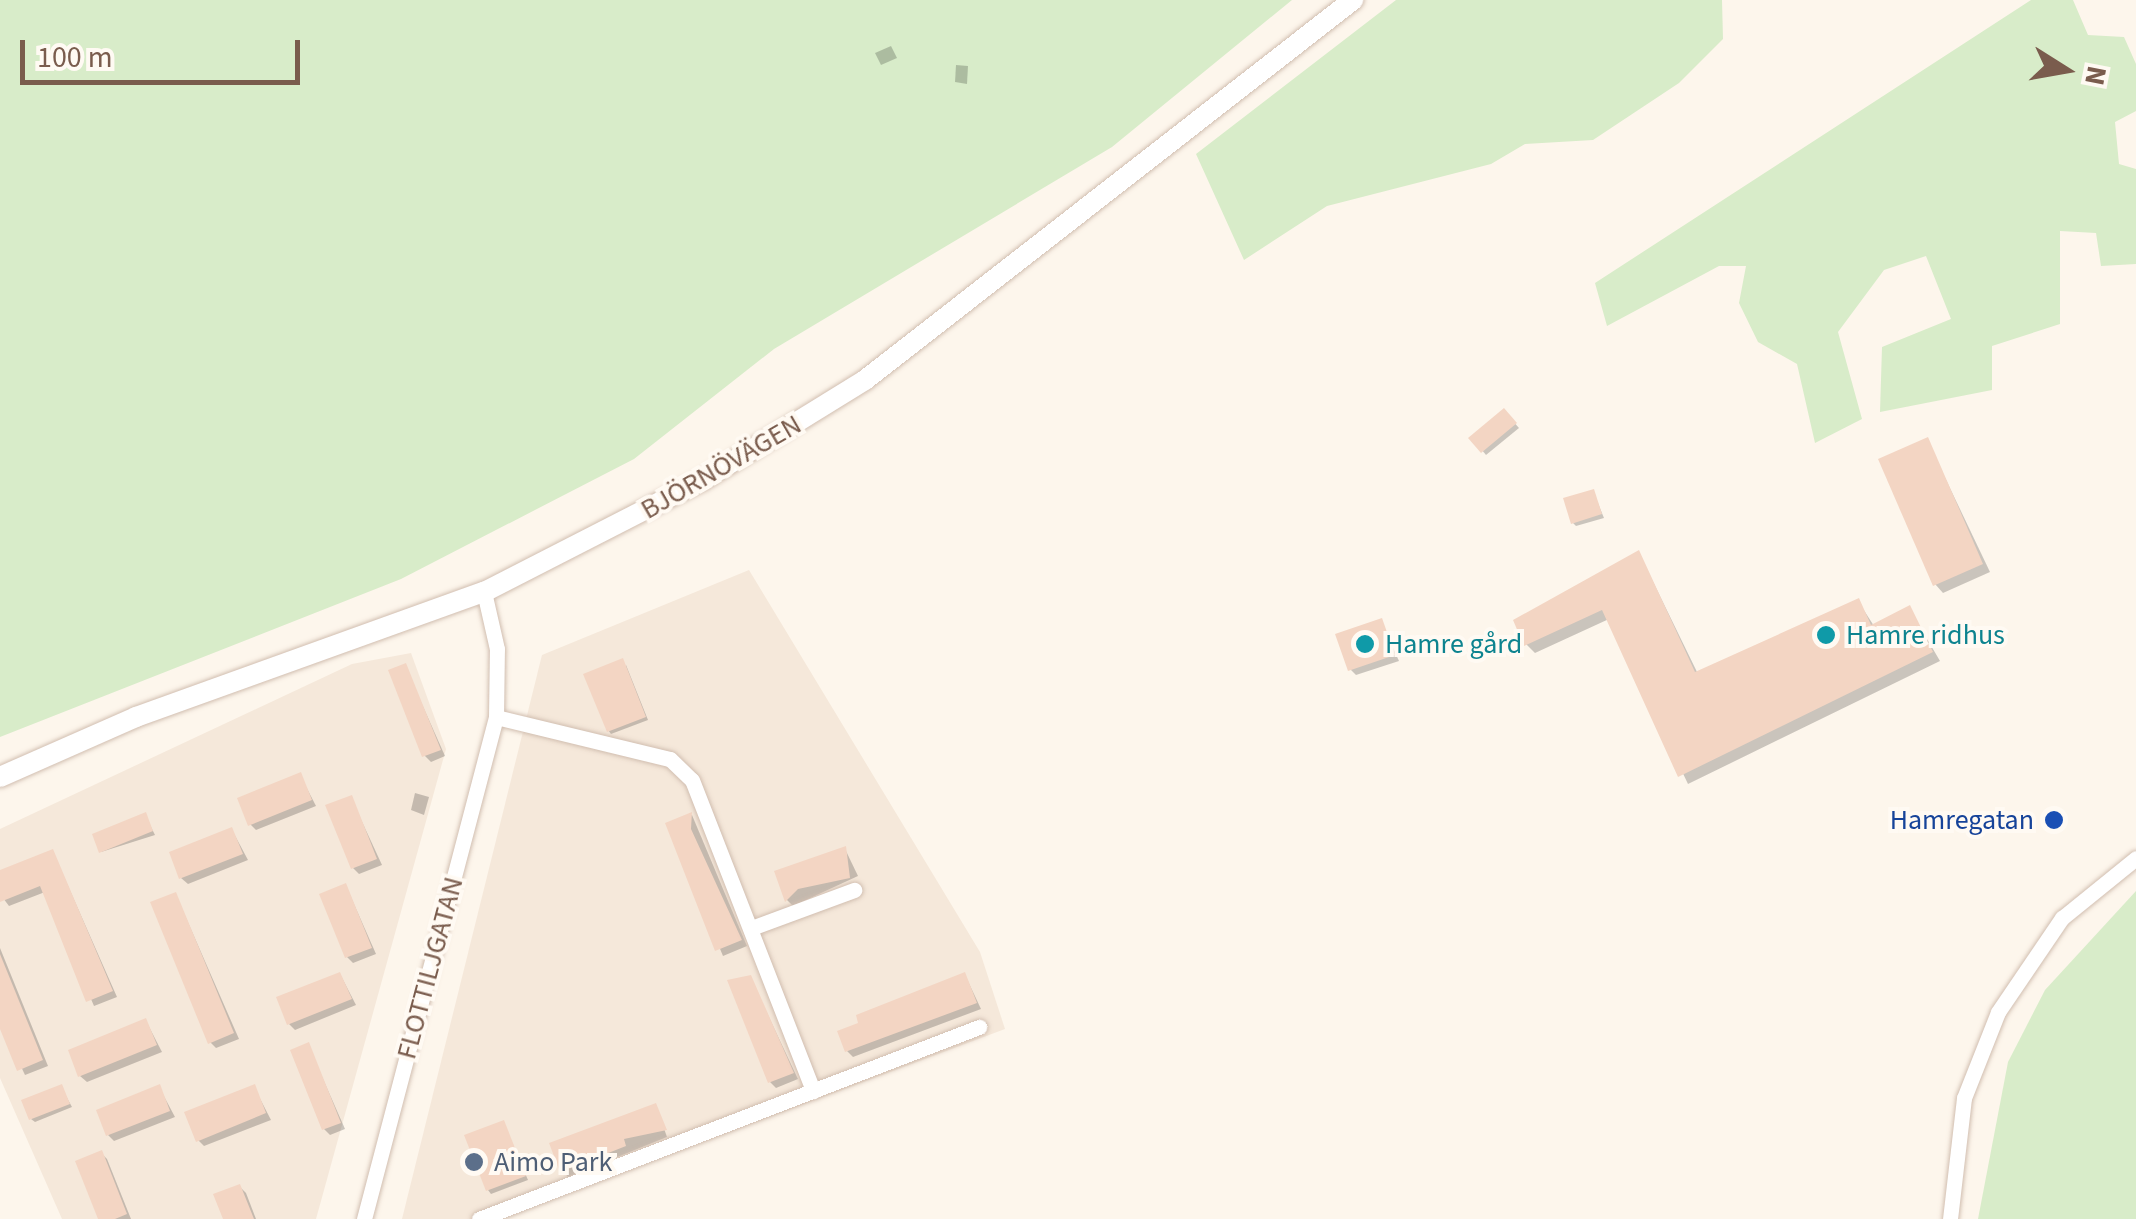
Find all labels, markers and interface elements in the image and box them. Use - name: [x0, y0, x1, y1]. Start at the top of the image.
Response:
- scale bar: [25, 20, 305, 82]
- north arrow: [2016, 20, 2116, 120]
- text: 100 m: [37, 36, 113, 79]
- text: N: [2074, 63, 2117, 89]
- street label: BJÖRNÖVÄGEN: [635, 408, 807, 526]
- place label: Hamre ridhus: [1846, 618, 2005, 652]
- marker: Hamre ridhus: [1815, 624, 1837, 646]
- place label: Hamre gård: [1385, 627, 1522, 661]
- marker: Hamre gård: [1354, 633, 1376, 655]
- place label: Hamregatan: [1890, 803, 2034, 837]
- marker: Hamregatan: [2043, 809, 2065, 831]
- street label: FLOTTILJGATAN: [390, 873, 470, 1063]
- place label: Aimo Park: [494, 1145, 612, 1179]
- marker: Aimo Park: [463, 1151, 485, 1173]

